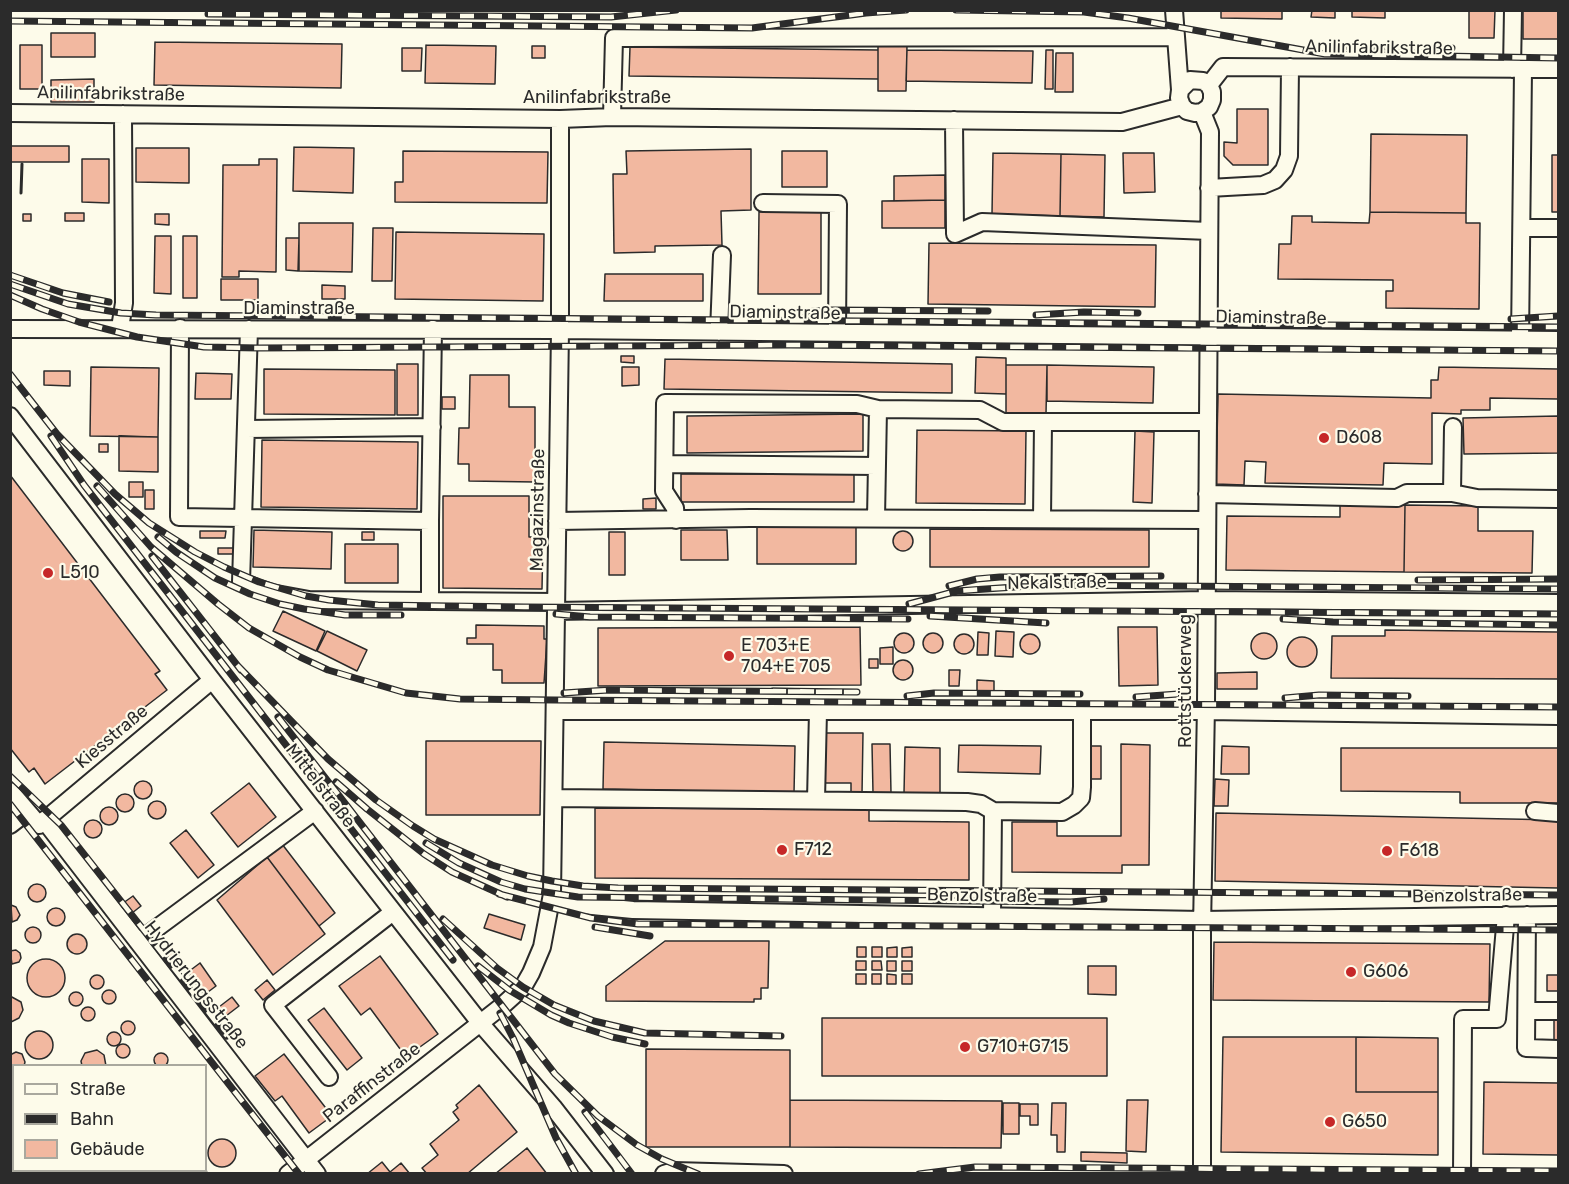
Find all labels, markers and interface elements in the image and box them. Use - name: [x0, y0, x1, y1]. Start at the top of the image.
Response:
- street label: Anilinfabrikstraße: [1305, 36, 1453, 60]
- street label: Anilinfabrikstraße: [37, 82, 185, 106]
- street label: Anilinfabrikstraße: [523, 87, 671, 109]
- street label: Diaminstraße: [243, 298, 355, 320]
- street label: Diaminstraße: [729, 301, 841, 325]
- street label: Diaminstraße: [1215, 306, 1327, 330]
- place label: D608: [1336, 427, 1382, 449]
- marker: D608: [1317, 431, 1331, 445]
- street label: Magazinstraße: [526, 448, 550, 572]
- place label: L510: [60, 562, 100, 584]
- marker: L510: [41, 566, 55, 580]
- street label: Nekalstraße: [1007, 571, 1107, 595]
- street label: Rottstückerweg: [1175, 614, 1197, 748]
- place label: E 703+E 704+E 705: [741, 635, 831, 678]
- marker: E 703+E 704+E 705: [722, 649, 736, 663]
- street label: Kiesstraße: [71, 700, 153, 774]
- street label: Mittelstraße: [280, 740, 360, 832]
- place label: F712: [794, 839, 832, 861]
- place label: F618: [1399, 840, 1439, 862]
- marker: F712: [775, 843, 789, 857]
- marker: F618: [1380, 844, 1394, 858]
- street label: Benzolstraße: [927, 884, 1037, 908]
- street label: Benzolstraße: [1412, 884, 1522, 908]
- street label: Hydrierungsstraße: [139, 917, 253, 1053]
- place label: G606: [1363, 961, 1408, 983]
- marker: G606: [1344, 965, 1358, 979]
- place label: G710+G715: [977, 1036, 1069, 1058]
- street label: Paraffinstraße: [319, 1038, 425, 1128]
- marker: G710+G715: [958, 1040, 972, 1054]
- legend: [12, 1064, 207, 1172]
- text: Straße: [70, 1078, 126, 1100]
- text: Bahn: [70, 1108, 114, 1130]
- place label: G650: [1342, 1111, 1387, 1133]
- marker: G650: [1323, 1115, 1337, 1129]
- text: Gebäude: [70, 1138, 145, 1160]

